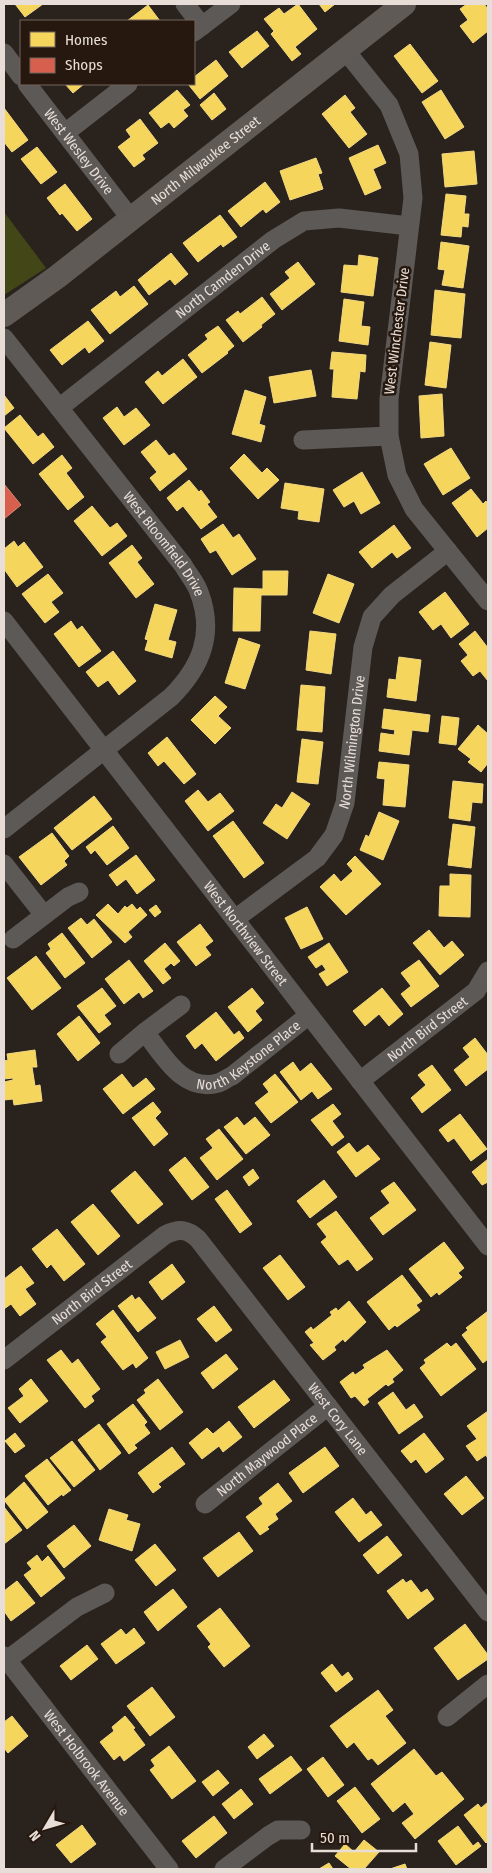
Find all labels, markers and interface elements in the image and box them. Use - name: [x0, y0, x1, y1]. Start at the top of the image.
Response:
- legend: [20, 20, 195, 85]
- text: Homes: [65, 31, 107, 49]
- text: Shops: [65, 56, 103, 74]
- street label: West Wesley Drive: [40, 105, 117, 198]
- street label: North Milwaukee Street: [147, 112, 264, 209]
- street label: North Camden Drive: [172, 237, 273, 322]
- street label: West Winchester Drive: [381, 266, 413, 395]
- street label: West Bloomfield Drive: [120, 488, 208, 599]
- street label: North Wilmington Drive: [335, 674, 368, 811]
- street label: West Northview Street: [200, 878, 292, 989]
- street label: North Bird Street: [384, 992, 471, 1065]
- street label: North Keystone Place: [195, 1017, 304, 1093]
- street label: North Bird Street: [48, 1255, 136, 1328]
- street label: West Cory Lane: [304, 1379, 371, 1459]
- street label: North Maywood Place: [213, 1409, 321, 1500]
- street label: West Holbrook Avenue: [40, 1706, 133, 1819]
- north arrow: [20, 1803, 70, 1853]
- scale bar: [312, 1820, 416, 1852]
- text: N: [26, 1827, 44, 1844]
- text: 50 m: [320, 1829, 350, 1847]

